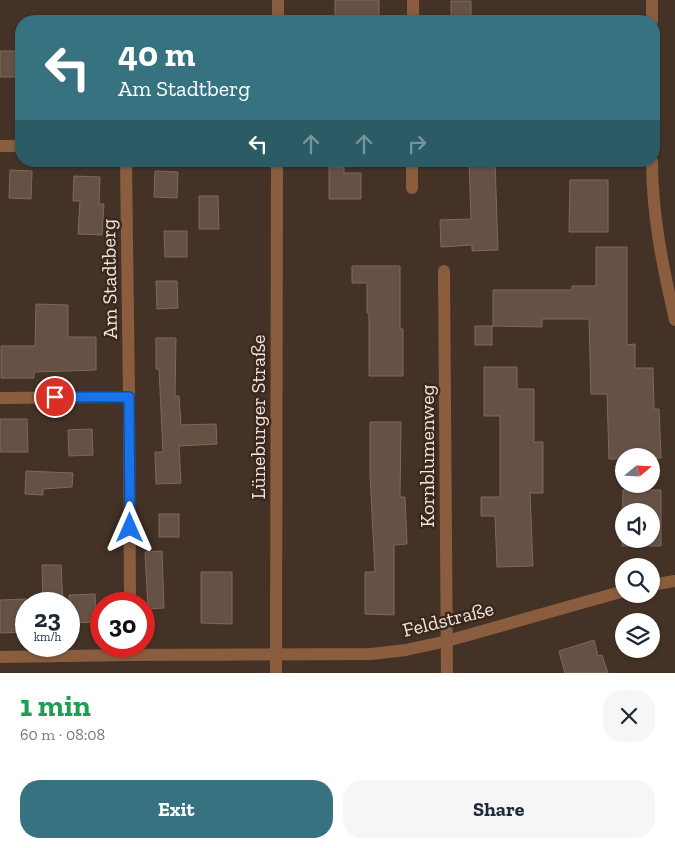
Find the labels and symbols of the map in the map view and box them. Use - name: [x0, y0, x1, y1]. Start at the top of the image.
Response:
- street label: Am Stadtberg: [96, 219, 122, 339]
- street label: Lüneburger Straße: [246, 335, 270, 499]
- pin: [34, 376, 76, 418]
- street label: Kornblumenweg: [415, 384, 439, 527]
- north arrow: [615, 448, 660, 492]
- position arrow: [103, 501, 155, 553]
- speed limit sign: 30: [90, 592, 155, 657]
- street label: Feldstraße: [400, 596, 496, 642]

